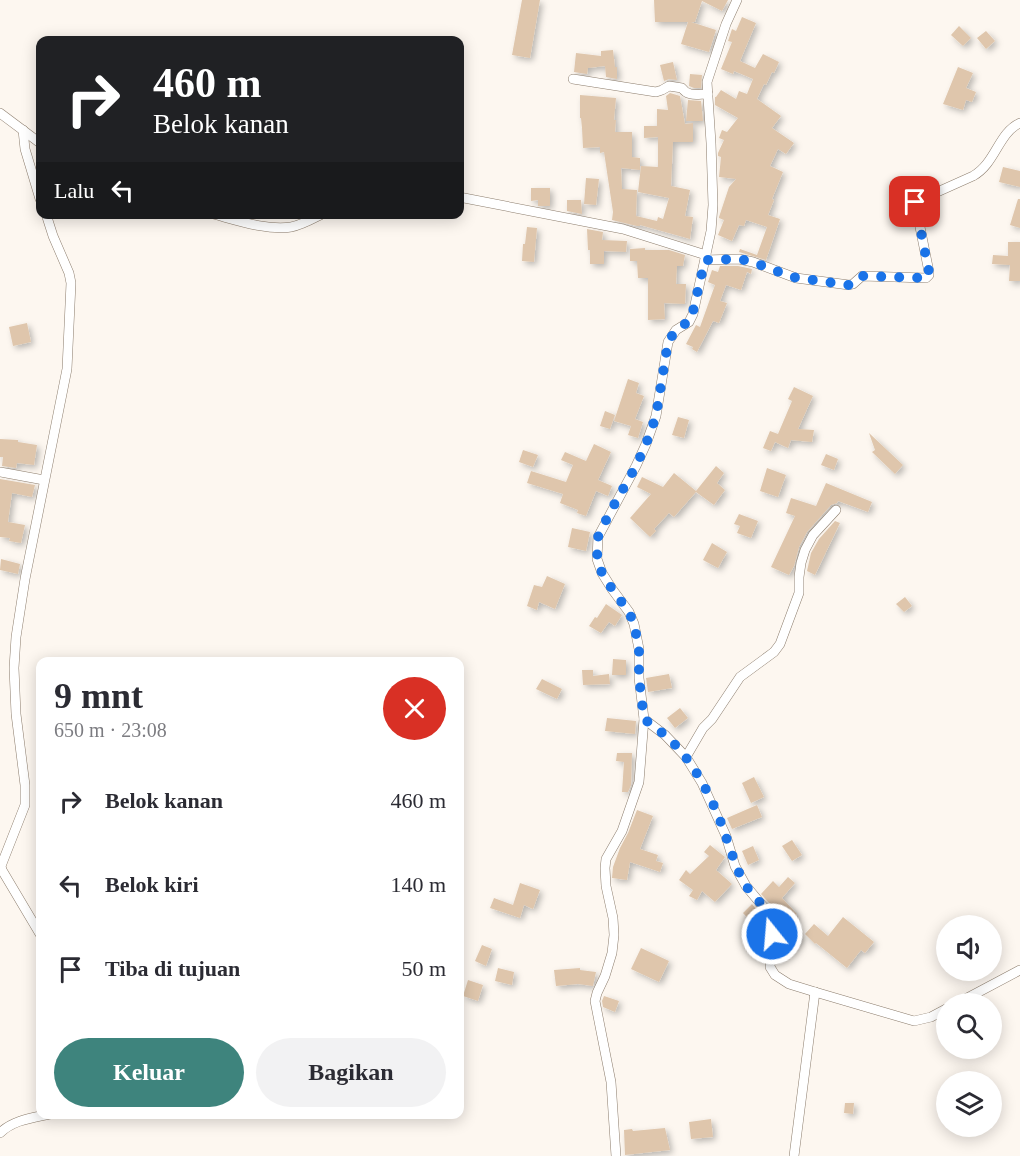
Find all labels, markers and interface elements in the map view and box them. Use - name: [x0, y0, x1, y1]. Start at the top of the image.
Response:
- icon: right: [54, 60, 132, 138]
- text: 460 m: [153, 60, 262, 106]
- text: Belok kanan: [153, 109, 289, 139]
- icon: left: [106, 174, 139, 207]
- pin: [889, 176, 940, 227]
- text: Lalu: [54, 178, 94, 203]
- icon: arrive: [898, 185, 931, 218]
- text: 9 mnt: [54, 676, 143, 716]
- button: close: [383, 677, 446, 740]
- text: 650 m · 23:08: [54, 719, 167, 741]
- icon: right: [54, 785, 87, 818]
- text: Belok kanan: [105, 788, 223, 813]
- text: 460 m: [390, 788, 446, 813]
- icon: left: [54, 869, 87, 902]
- text: Belok kiri: [105, 872, 199, 897]
- text: 140 m: [390, 872, 446, 897]
- position arrow: [740, 902, 804, 966]
- map controls: [936, 915, 1002, 1137]
- button: sound: [936, 915, 1002, 981]
- icon: arrive: [54, 953, 87, 986]
- text: Tiba di tujuan: [105, 956, 240, 981]
- text: 50 m: [401, 956, 446, 981]
- button: search: [936, 993, 1002, 1059]
- button: Keluar: [54, 1038, 244, 1107]
- button: Bagikan: [256, 1038, 446, 1107]
- button: layers: [936, 1071, 1002, 1137]

